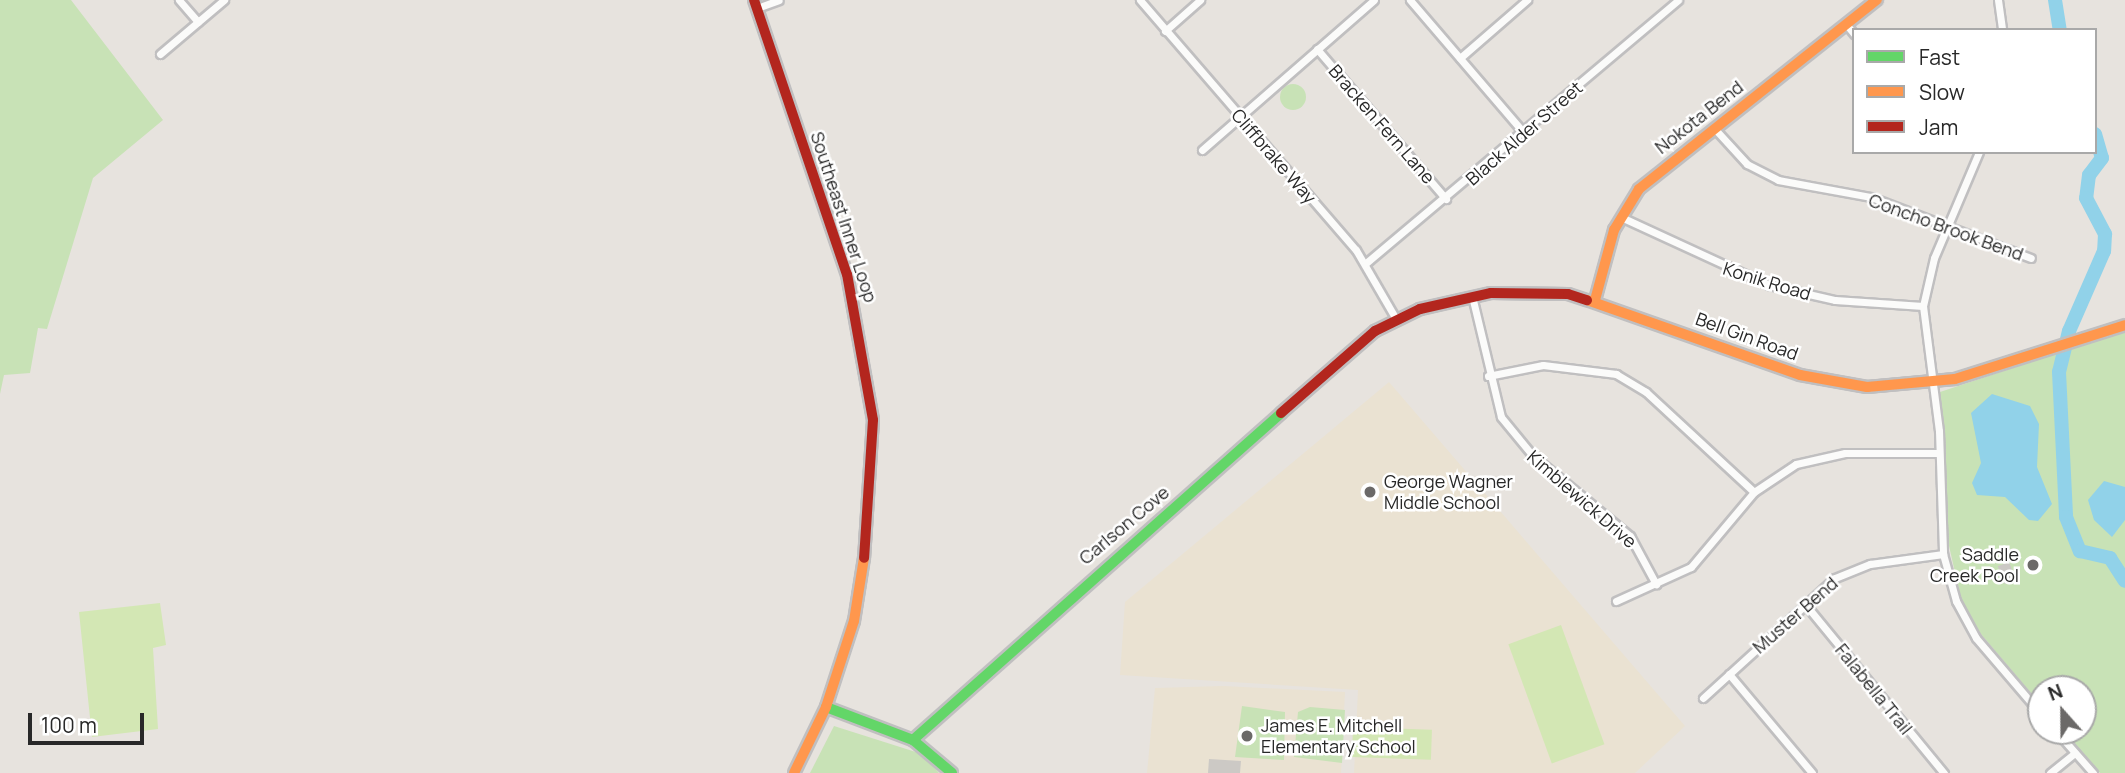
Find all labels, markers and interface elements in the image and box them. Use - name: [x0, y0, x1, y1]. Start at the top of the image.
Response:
- legend: [1852, 28, 2097, 154]
- text: Fast: [1919, 43, 1960, 71]
- street label: Bracken Fern Lane: [1324, 60, 1440, 188]
- street label: Black Alder Street: [1461, 76, 1587, 190]
- street label: Nokota Bend: [1651, 76, 1747, 158]
- text: Slow: [1919, 78, 1965, 106]
- street label: Cliffbrake Way: [1227, 104, 1321, 208]
- text: Jam: [1919, 113, 1958, 141]
- street label: Southeast Inner Loop: [806, 129, 882, 305]
- street label: Concho Brook Bend: [1866, 189, 2026, 265]
- street label: Konik Road: [1720, 257, 1814, 305]
- street label: Bell Gin Road: [1693, 307, 1801, 365]
- street label: Kimblewick Drive: [1523, 446, 1641, 552]
- place label: George Wagner Middle School: [1384, 471, 1513, 514]
- street label: Carlson Cove: [1075, 481, 1173, 569]
- marker: George Wagner Middle School: [1362, 484, 1378, 500]
- place label: Saddle Creek Pool: [1930, 544, 2019, 586]
- marker: Saddle Creek Pool: [2025, 557, 2041, 573]
- street label: Muster Bend: [1748, 572, 1842, 658]
- street label: Falabella Trail: [1831, 639, 1917, 739]
- north arrow: [2027, 675, 2097, 745]
- text: N: [2044, 678, 2066, 707]
- scale bar: [32, 700, 147, 744]
- text: 100 m: [41, 711, 97, 739]
- place label: James E. Mitchell Elementary School: [1261, 715, 1416, 758]
- marker: James E. Mitchell Elementary School: [1239, 728, 1255, 744]

